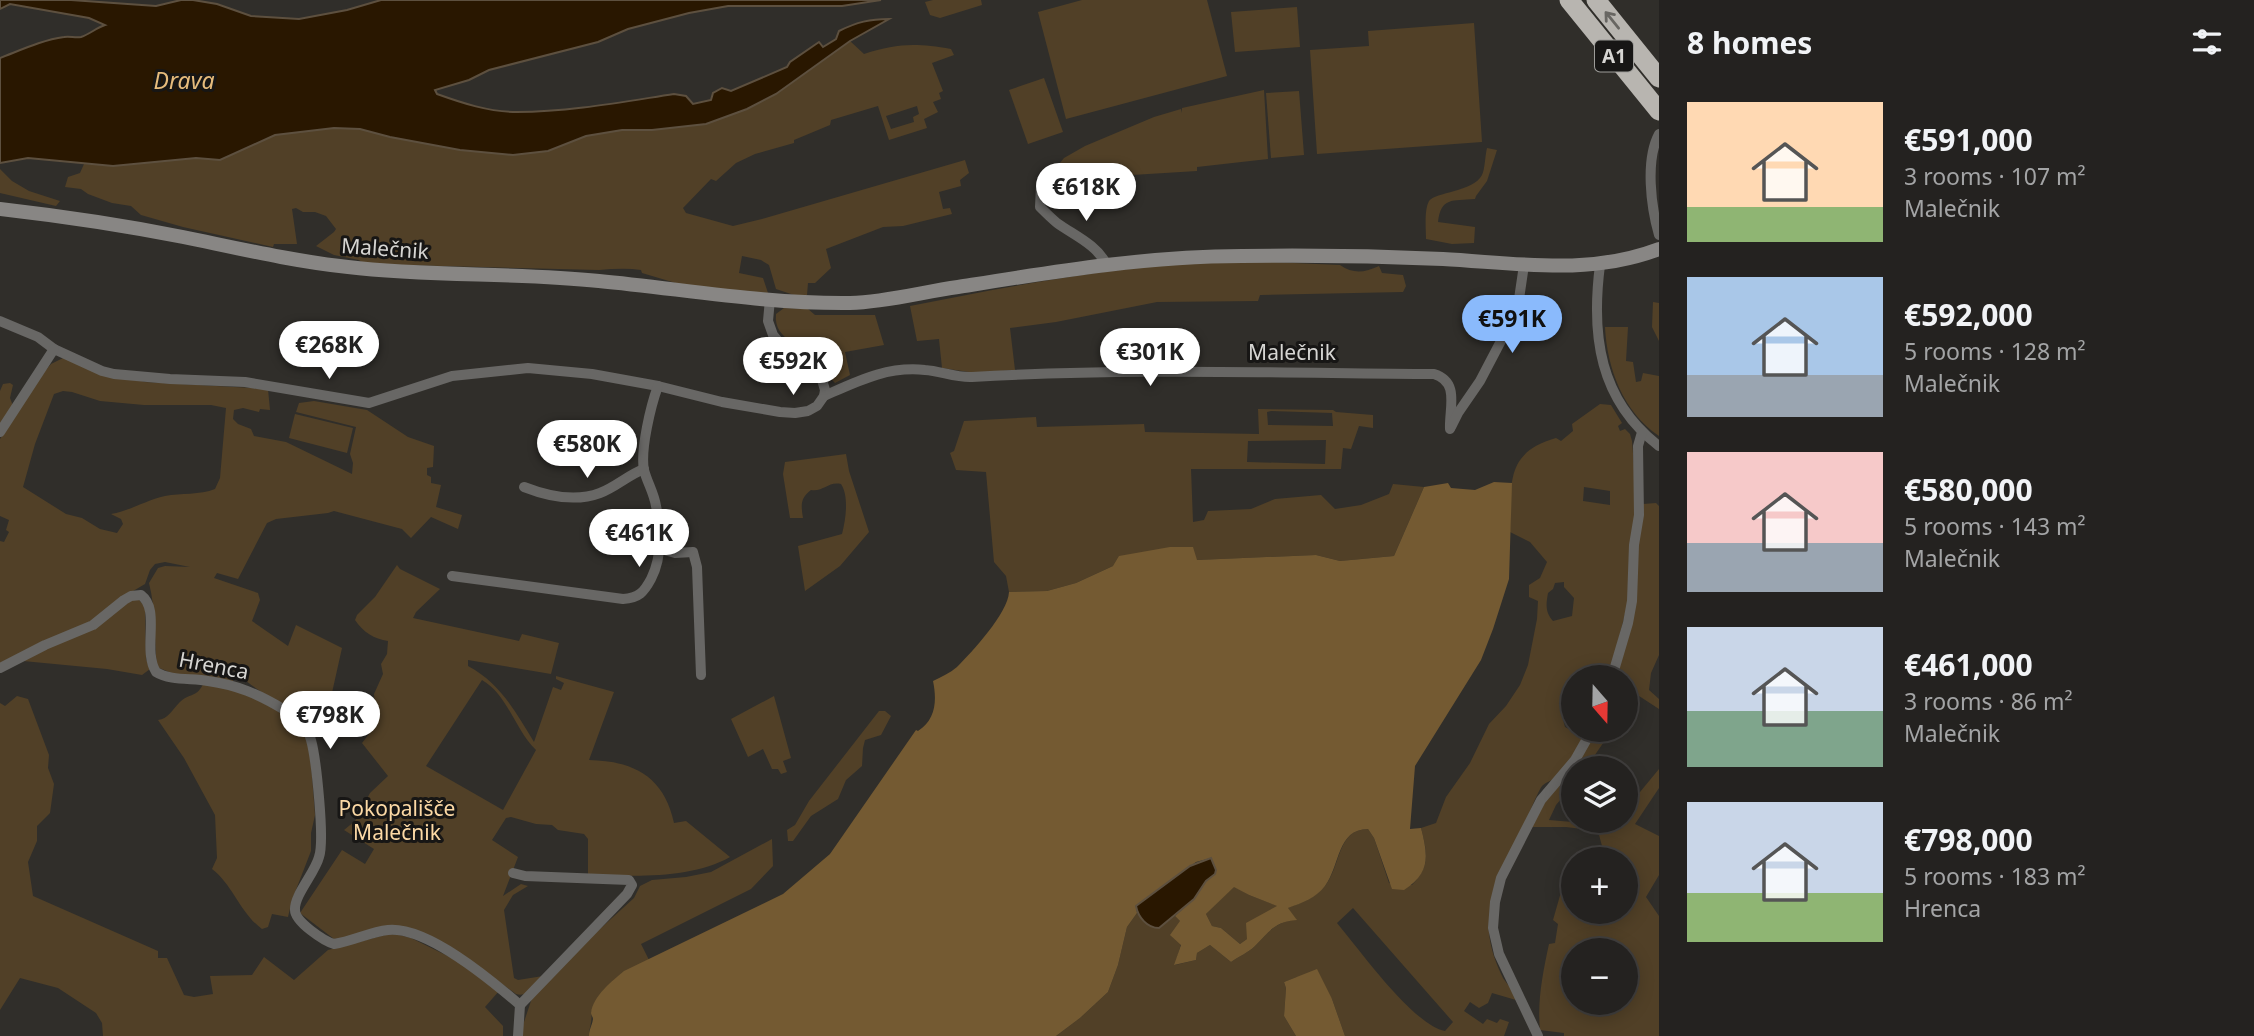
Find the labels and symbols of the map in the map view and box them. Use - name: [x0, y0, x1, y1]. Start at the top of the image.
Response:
- one-way arrow: [1605, 11, 1620, 30]
- road number: A1: [1595, 40, 1633, 72]
- water label: Drava: [154, 64, 214, 96]
- pin: €618K: [1037, 164, 1135, 223]
- street label: Malečnik: [340, 231, 431, 265]
- pin: €591K: [1463, 296, 1561, 355]
- pin: €268K: [280, 322, 378, 381]
- pin: €301K: [1101, 328, 1199, 388]
- pin: €592K: [744, 338, 842, 397]
- street label: Malečnik: [1248, 338, 1337, 366]
- pin: €580K: [538, 420, 636, 480]
- pin: €461K: [590, 510, 688, 569]
- street label: Hrenca: [177, 645, 251, 685]
- north arrow: [1561, 665, 1638, 742]
- pin: €798K: [281, 692, 379, 751]
- park label: Pokopališče Malečnik: [339, 794, 455, 846]

